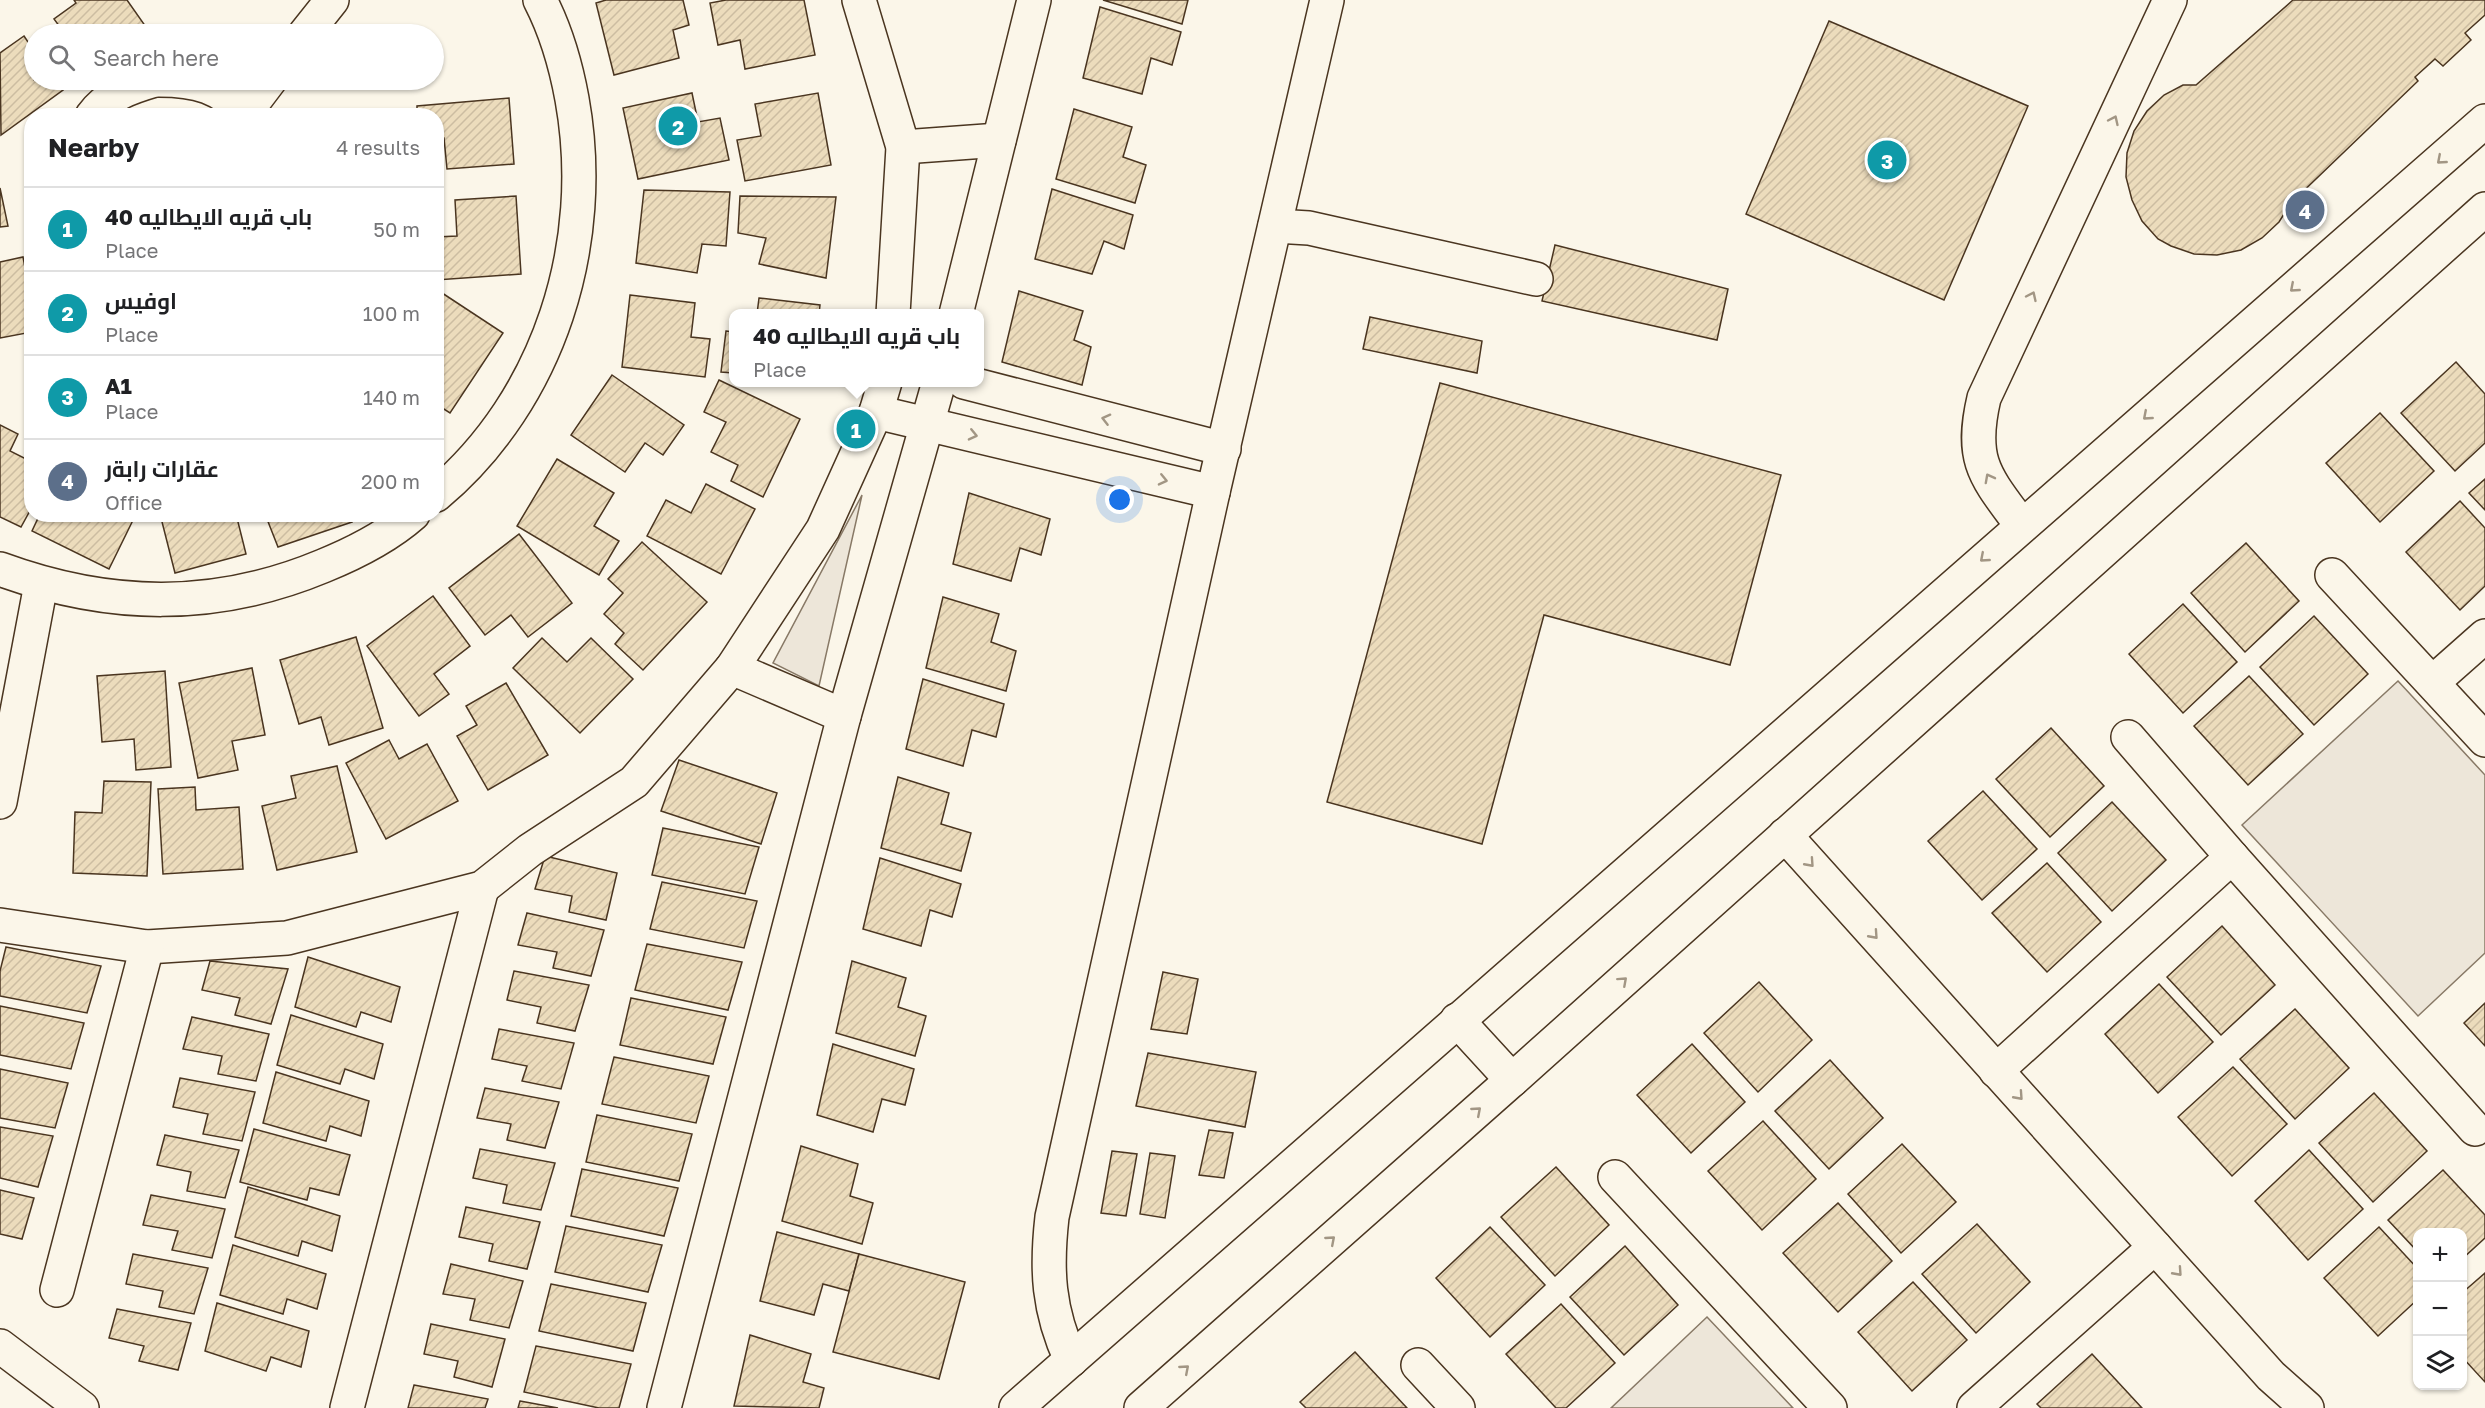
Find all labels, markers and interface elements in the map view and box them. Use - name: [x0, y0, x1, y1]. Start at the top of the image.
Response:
- search box: [24, 24, 444, 90]
- icon: search: [45, 41, 78, 74]
- text: Search here: [93, 44, 219, 71]
- pin: 2: [658, 104, 698, 148]
- one-way arrow: [2107, 115, 2119, 126]
- text: Nearby: [48, 132, 139, 163]
- text: 4 results: [336, 135, 420, 159]
- pin: 3: [1868, 138, 1906, 182]
- one-way arrow: [2437, 153, 2448, 164]
- pin: 4: [2286, 188, 2324, 232]
- text: باب قريه الايطاليه 40: [105, 203, 312, 230]
- text: 1: [62, 217, 73, 241]
- text: 50 m: [373, 217, 420, 241]
- text: Place: [105, 238, 158, 262]
- one-way arrow: [2290, 281, 2301, 292]
- text: اوفيس: [105, 287, 177, 314]
- one-way arrow: [2024, 292, 2036, 303]
- text: 2: [61, 301, 74, 325]
- text: 100 m: [363, 301, 420, 325]
- popup: [729, 309, 984, 387]
- text: Place: [105, 322, 158, 346]
- text: باب قريه الايطاليه 40: [753, 322, 960, 349]
- text: Place: [753, 357, 806, 381]
- text: A1: [105, 372, 132, 399]
- text: 3: [61, 385, 74, 409]
- text: 140 m: [363, 385, 420, 409]
- text: Place: [105, 399, 158, 423]
- pin: 1: [836, 406, 876, 452]
- one-way arrow: [2143, 409, 2154, 420]
- one-way arrow: [1101, 413, 1111, 426]
- one-way arrow: [968, 428, 978, 441]
- text: عقارات رابةر: [105, 455, 219, 482]
- text: 4: [61, 469, 74, 493]
- text: 200 m: [361, 469, 420, 493]
- one-way arrow: [1158, 473, 1168, 486]
- one-way arrow: [1984, 473, 1996, 484]
- your location: [1105, 485, 1134, 514]
- text: Office: [105, 490, 162, 514]
- one-way arrow: [1980, 551, 1991, 562]
- one-way arrow: [1803, 857, 1814, 867]
- one-way arrow: [1867, 928, 1878, 939]
- one-way arrow: [1616, 977, 1626, 988]
- one-way arrow: [2012, 1089, 2023, 1100]
- one-way arrow: [1470, 1107, 1481, 1118]
- map controls: [2413, 1228, 2467, 1390]
- button: +: [2413, 1228, 2467, 1282]
- one-way arrow: [1324, 1236, 1335, 1247]
- one-way arrow: [2171, 1265, 2182, 1276]
- button: −: [2413, 1282, 2467, 1336]
- button: layers: [2413, 1336, 2467, 1390]
- one-way arrow: [1178, 1365, 1189, 1376]

